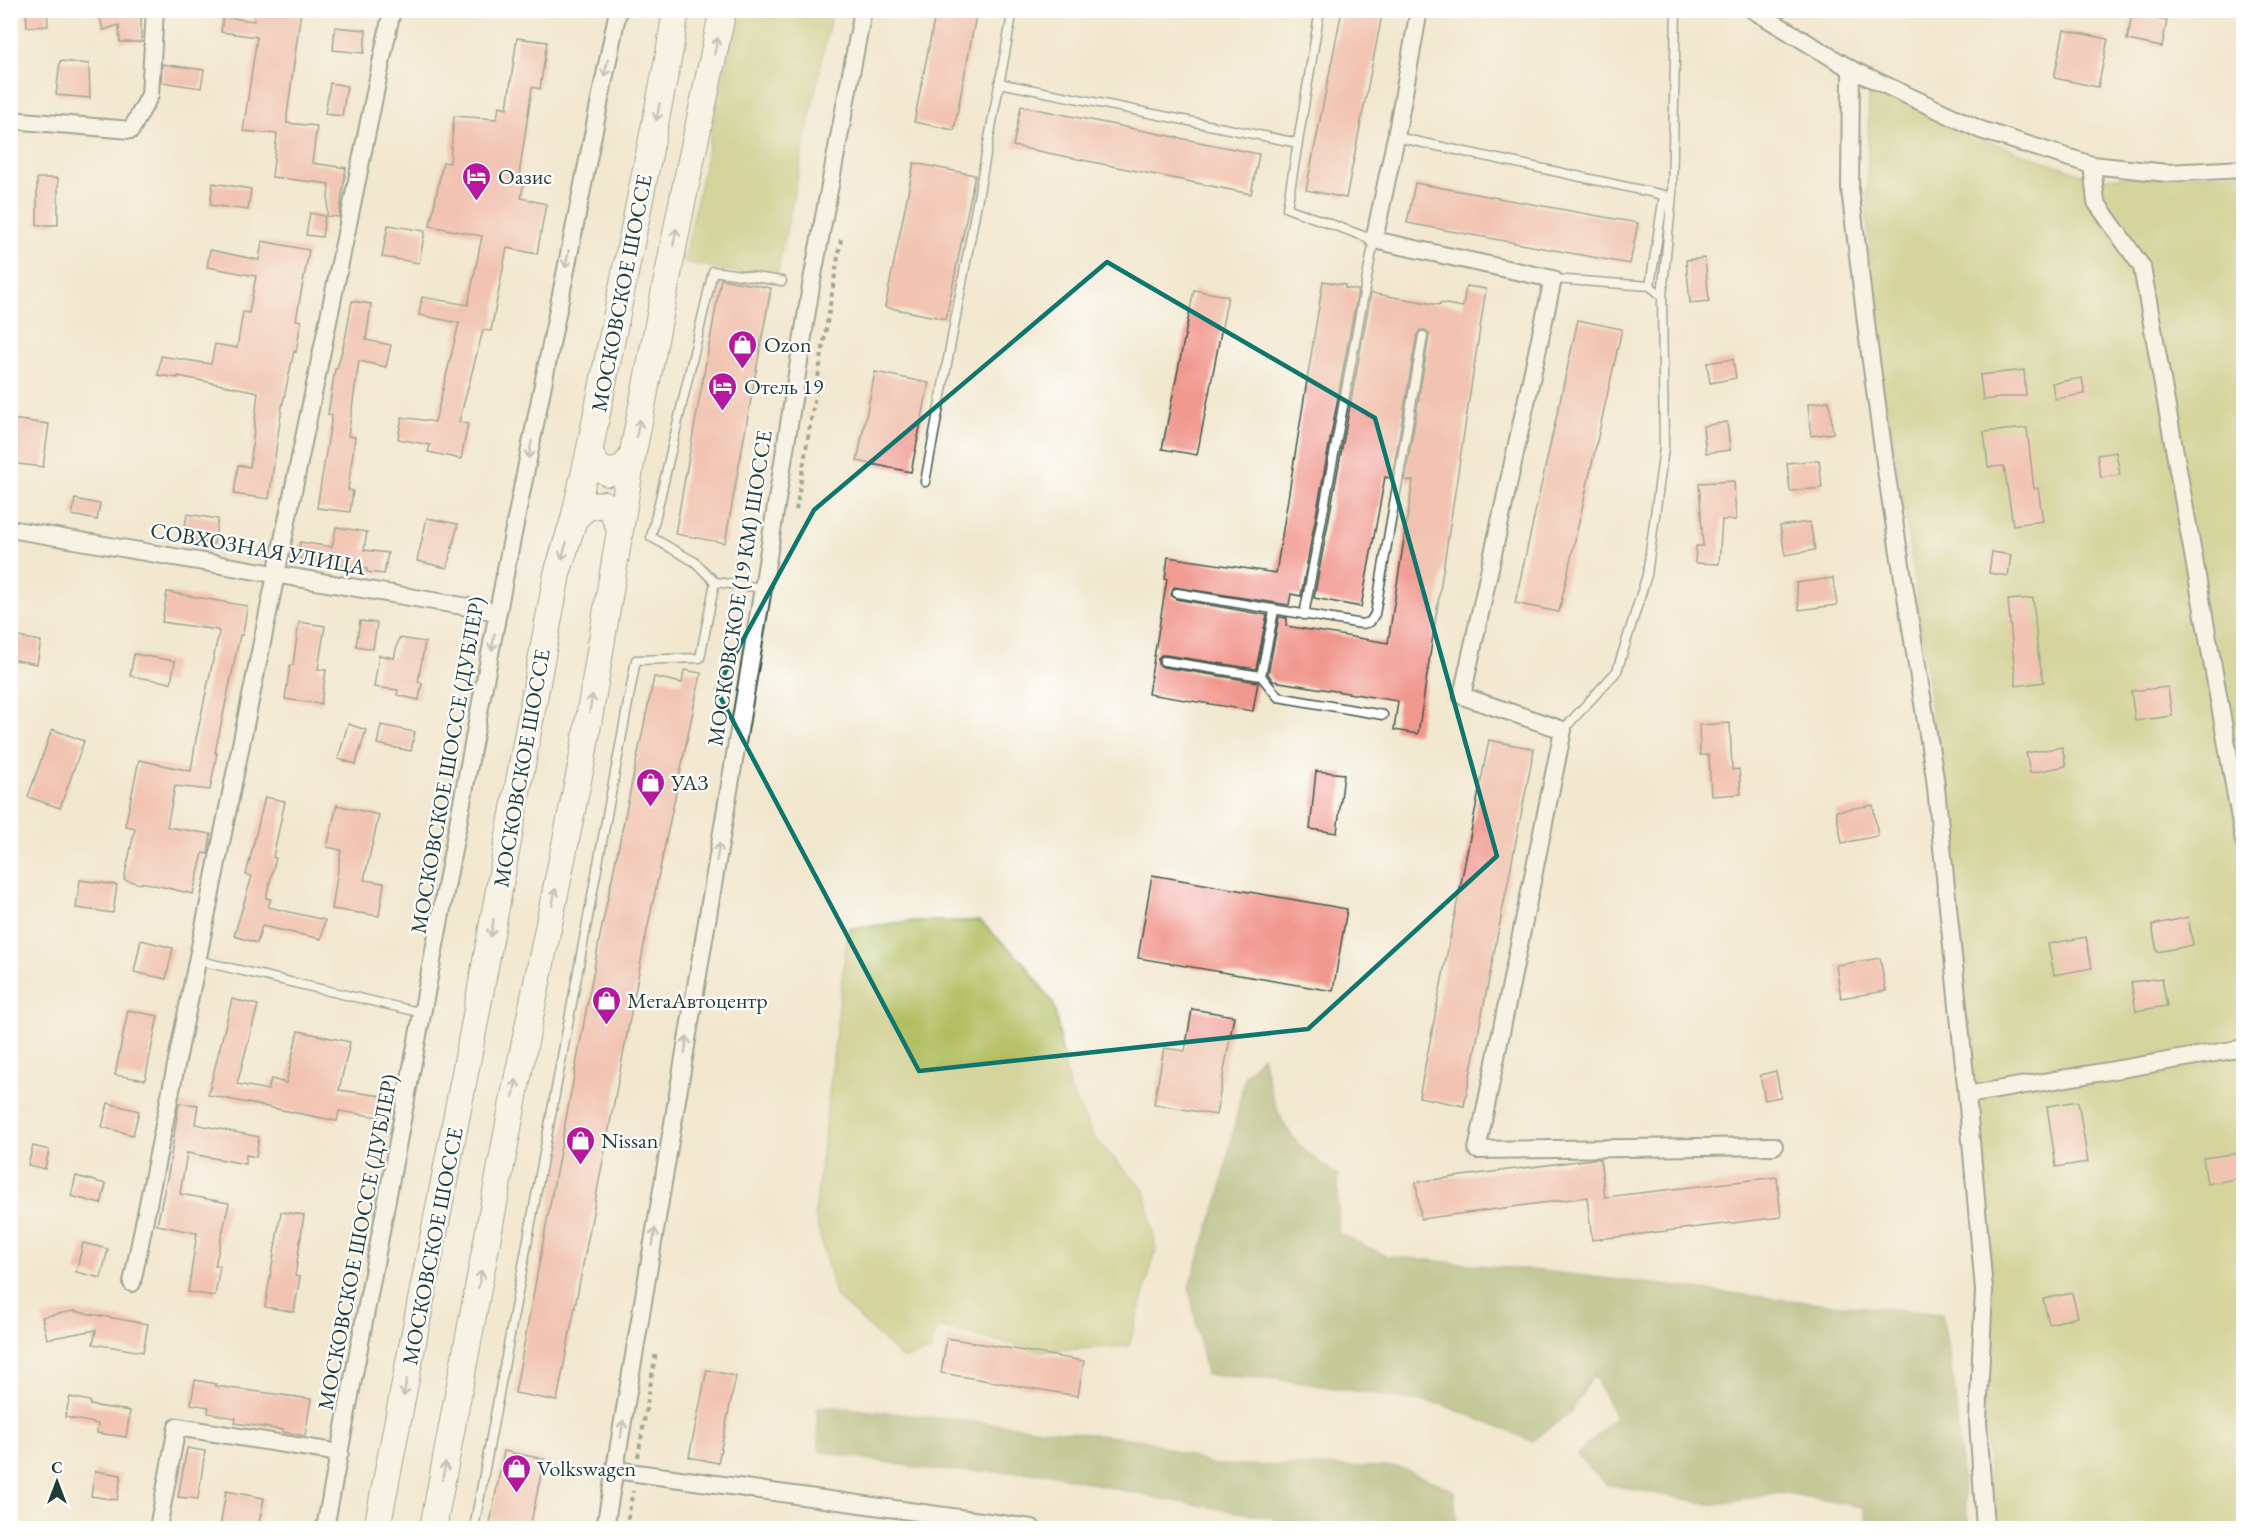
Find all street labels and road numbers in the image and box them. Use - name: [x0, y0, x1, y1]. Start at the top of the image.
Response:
- street label: МОСКОВСКОЕ ШОССЕ: [584, 172, 659, 414]
- street label: МОСКОВСКОЕ (19 КМ) ШОССЕ: [700, 428, 779, 748]
- street label: СОВХОЗНАЯ УЛИЦА: [148, 515, 369, 582]
- street label: МОСКОВСКОЕ ШОССЕ (ДУБЛЕР): [404, 594, 491, 936]
- street label: МОСКОВСКОЕ ШОССЕ: [486, 647, 557, 889]
- street label: МОСКОВСКОЕ ШОССЕ (ДУБЛЕР): [311, 1071, 404, 1413]
- street label: МОСКОВСКОЕ ШОССЕ: [395, 1125, 470, 1367]

